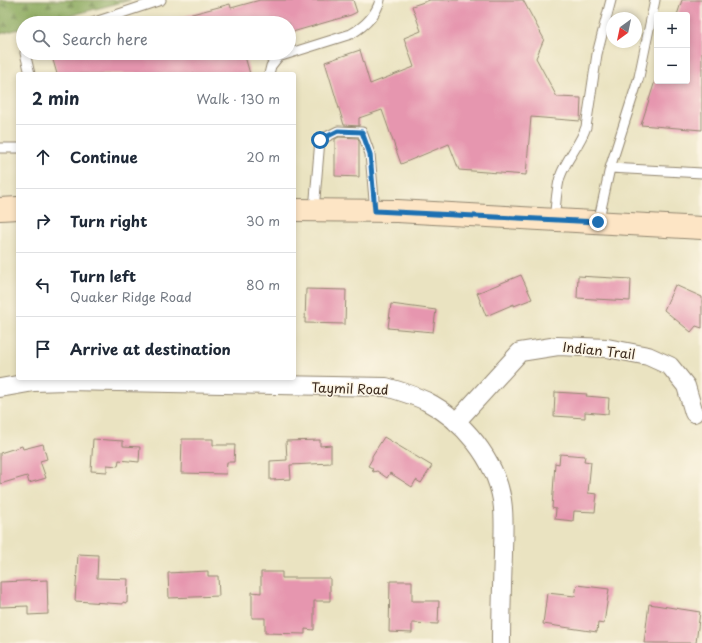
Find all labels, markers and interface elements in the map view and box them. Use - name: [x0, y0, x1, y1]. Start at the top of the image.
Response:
- north arrow: [606, 12, 642, 48]
- map controls: [654, 12, 690, 84]
- button: +: [654, 12, 690, 48]
- search box: [16, 16, 296, 60]
- icon: search: [30, 27, 52, 49]
- text: Search here: [62, 27, 148, 50]
- button: −: [654, 48, 690, 84]
- text: 2 min: [32, 85, 79, 111]
- text: Walk · 130 m: [197, 89, 280, 108]
- route start: [311, 131, 329, 149]
- text: Continue: [70, 145, 138, 168]
- icon: ahead: [32, 146, 54, 168]
- text: 20 m: [246, 147, 280, 166]
- text: Turn right: [70, 209, 147, 232]
- icon: right: [32, 210, 54, 232]
- text: 30 m: [246, 211, 280, 230]
- route end: [589, 213, 607, 231]
- text: Turn left: [70, 264, 136, 287]
- icon: left: [32, 274, 54, 296]
- text: 80 m: [246, 275, 280, 294]
- text: Quaker Ridge Road: [70, 287, 192, 306]
- text: Arrive at destination: [70, 337, 231, 360]
- street label: Indian Trail: [562, 337, 636, 363]
- icon: arrive: [32, 338, 54, 360]
- street label: Taymil Road: [311, 377, 389, 399]

